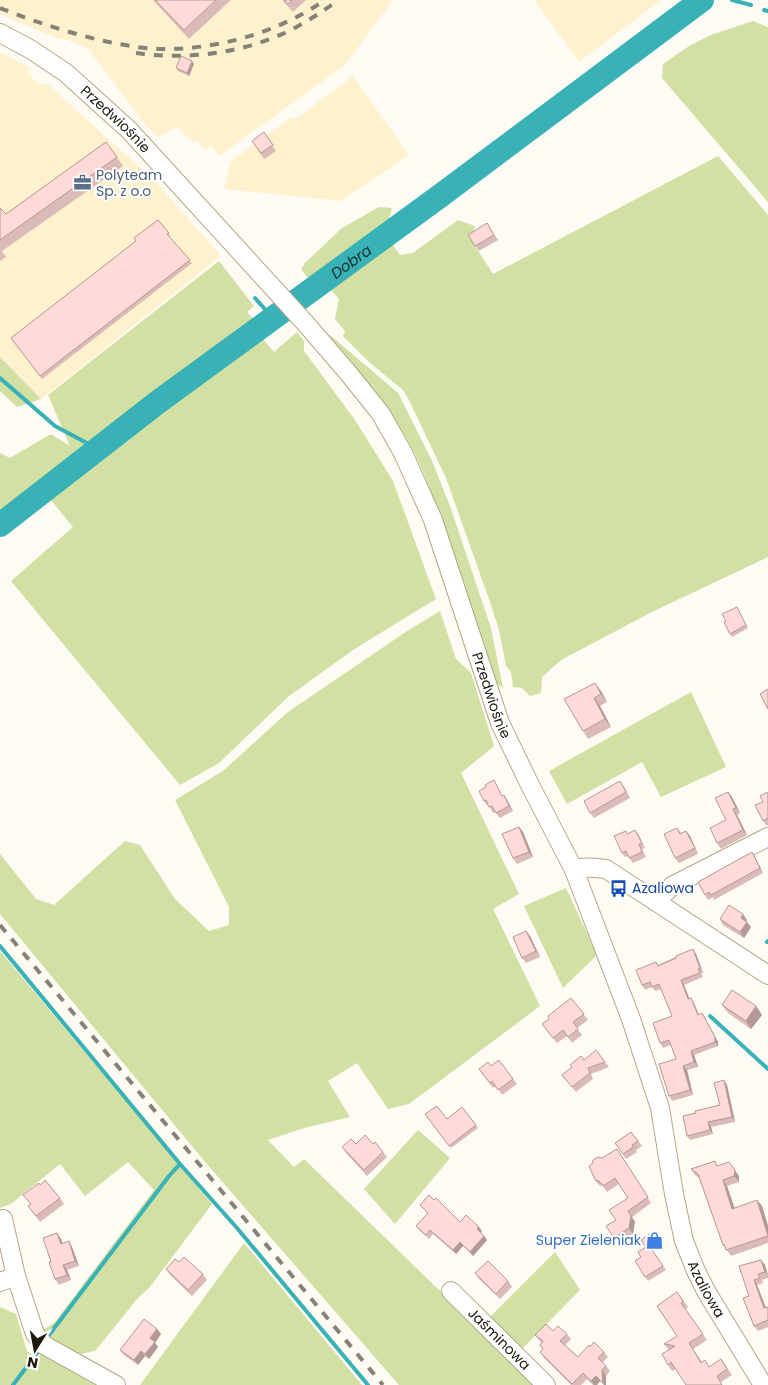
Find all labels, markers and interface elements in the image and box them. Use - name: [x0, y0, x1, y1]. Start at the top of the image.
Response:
- street label: Przedwiośnie: [76, 81, 155, 158]
- place label: Polyteam Sp. z o.o: [96, 165, 162, 201]
- office icon: Polyteam Sp. z o.o: [72, 173, 92, 193]
- water label: Dobra: [326, 239, 376, 283]
- street label: Przedwiośnie: [467, 650, 516, 742]
- bus stop icon: Azaliowa: [608, 878, 628, 898]
- place label: Azaliowa: [632, 878, 694, 898]
- place label: Super Zieleniak: [536, 1230, 642, 1250]
- shop icon: Super Zieleniak: [645, 1230, 665, 1250]
- street label: Azaliowa: [683, 1258, 730, 1321]
- street label: Jaśminowa: [464, 1303, 535, 1374]
- north arrow: [10, 1325, 60, 1375]
- text: N: [25, 1352, 40, 1374]

